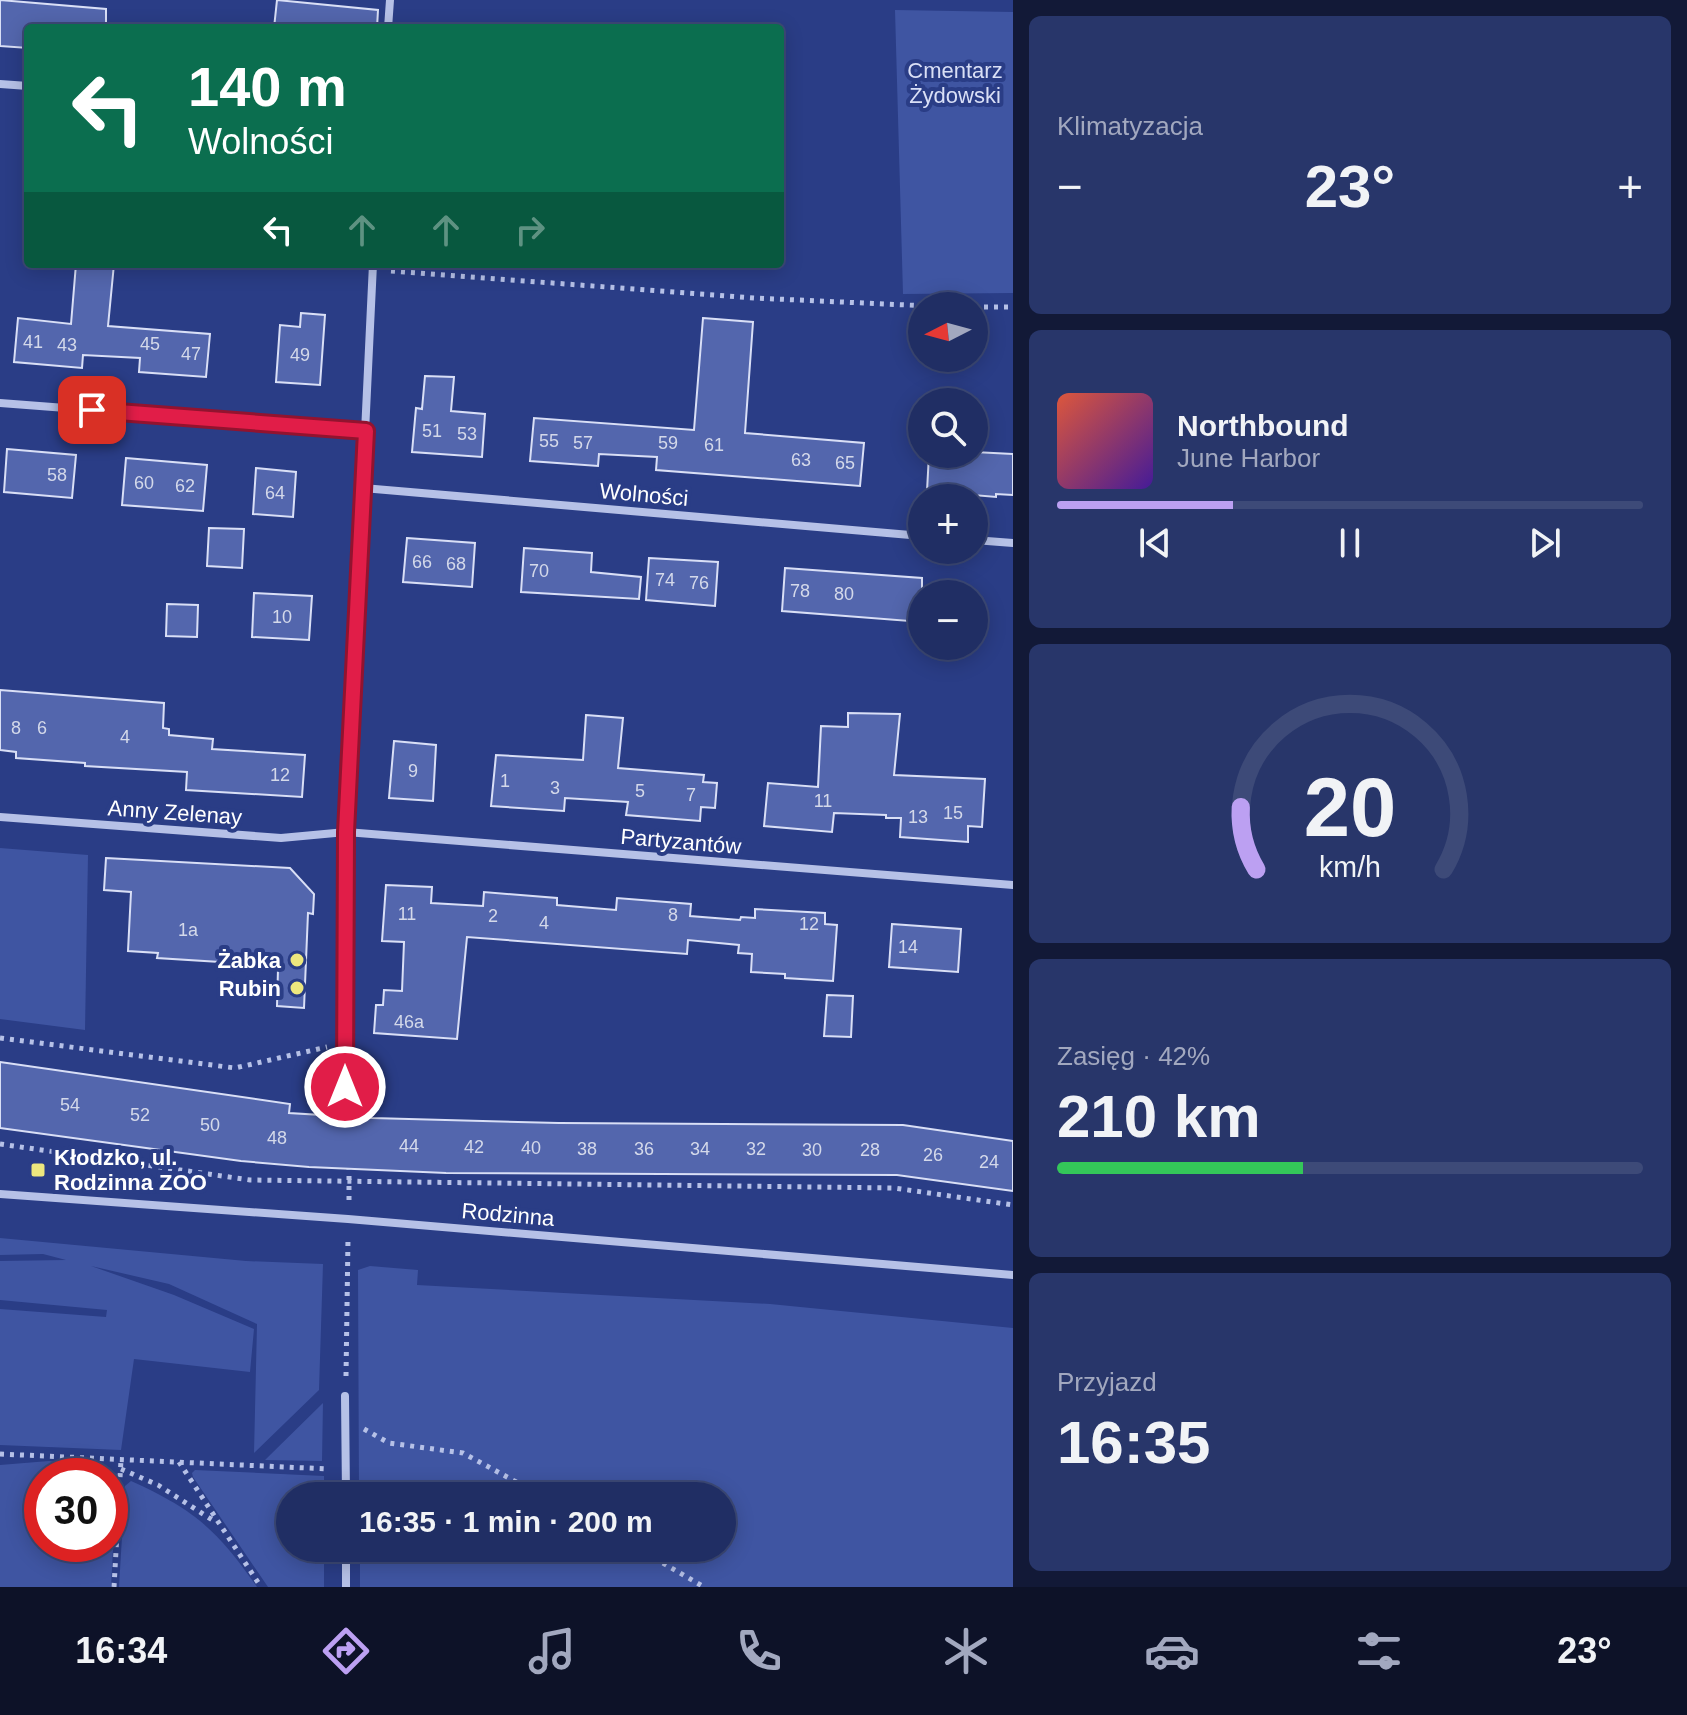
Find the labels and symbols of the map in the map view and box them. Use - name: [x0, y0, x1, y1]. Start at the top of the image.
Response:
- park label: Cmentarz Żydowski: [907, 58, 1003, 108]
- north arrow: [908, 292, 988, 372]
- house number: 41: [23, 332, 43, 352]
- house number: 45: [140, 334, 160, 354]
- house number: 43: [57, 335, 77, 355]
- house number: 47: [181, 344, 201, 364]
- house number: 49: [290, 345, 310, 365]
- pin: [58, 376, 126, 444]
- house number: 51: [422, 421, 442, 441]
- house number: 53: [457, 424, 477, 444]
- house number: 55: [539, 431, 559, 451]
- house number: 57: [573, 433, 593, 453]
- house number: 59: [658, 433, 678, 453]
- house number: 61: [704, 435, 724, 455]
- house number: 63: [791, 450, 811, 470]
- house number: 65: [835, 453, 855, 473]
- house number: 58: [47, 465, 67, 485]
- house number: 60: [134, 473, 154, 493]
- house number: 62: [175, 476, 195, 496]
- street label: Wolności: [599, 478, 689, 511]
- house number: 64: [265, 483, 285, 503]
- house number: 66: [412, 552, 432, 572]
- house number: 68: [446, 554, 466, 574]
- house number: 70: [529, 561, 549, 581]
- house number: 74: [655, 570, 675, 590]
- house number: 76: [689, 573, 709, 593]
- house number: 78: [790, 581, 810, 601]
- house number: 80: [834, 584, 854, 604]
- house number: 10: [272, 607, 292, 627]
- house number: 8: [11, 718, 21, 738]
- house number: 6: [37, 718, 47, 738]
- house number: 4: [120, 727, 130, 747]
- house number: 9: [408, 761, 418, 781]
- house number: 12: [270, 765, 290, 785]
- house number: 1: [500, 771, 510, 791]
- house number: 3: [550, 778, 560, 798]
- house number: 5: [635, 781, 645, 801]
- house number: 7: [686, 785, 696, 805]
- house number: 11: [814, 791, 832, 811]
- street label: Anny Zelenay: [107, 795, 243, 830]
- house number: 15: [943, 803, 963, 823]
- house number: 13: [908, 807, 928, 827]
- street label: Partyzantów: [620, 824, 742, 859]
- house number: 11: [398, 904, 416, 924]
- house number: 8: [668, 905, 678, 925]
- house number: 2: [488, 906, 498, 926]
- house number: 4: [539, 913, 549, 933]
- house number: 12: [799, 914, 819, 934]
- house number: 1a: [178, 920, 199, 940]
- house number: 14: [898, 937, 918, 957]
- place label: Żabka: [217, 948, 282, 973]
- marker: Żabka: [288, 951, 306, 969]
- place label: Rubin: [219, 976, 281, 1001]
- marker: Rubin: [288, 979, 306, 997]
- house number: 46a: [394, 1012, 425, 1032]
- position arrow: [303, 1045, 387, 1129]
- house number: 54: [60, 1095, 80, 1115]
- house number: 52: [130, 1105, 150, 1125]
- house number: 50: [200, 1115, 220, 1135]
- house number: 48: [267, 1128, 287, 1148]
- house number: 44: [399, 1136, 419, 1156]
- house number: 42: [464, 1137, 484, 1157]
- house number: 40: [521, 1138, 541, 1158]
- house number: 38: [577, 1139, 597, 1159]
- house number: 36: [634, 1139, 654, 1159]
- house number: 34: [690, 1139, 710, 1159]
- house number: 32: [746, 1139, 766, 1159]
- house number: 30: [802, 1140, 822, 1160]
- house number: 28: [860, 1140, 880, 1160]
- place label: Kłodzko, ul. Rodzinna ZOO: [54, 1145, 207, 1195]
- house number: 26: [923, 1145, 943, 1165]
- house number: 24: [979, 1152, 999, 1172]
- marker: Kłodzko, ul. Rodzinna ZOO: [29, 1161, 47, 1179]
- street label: Rodzinna: [461, 1198, 556, 1231]
- speed limit sign: 30: [24, 1458, 128, 1562]

